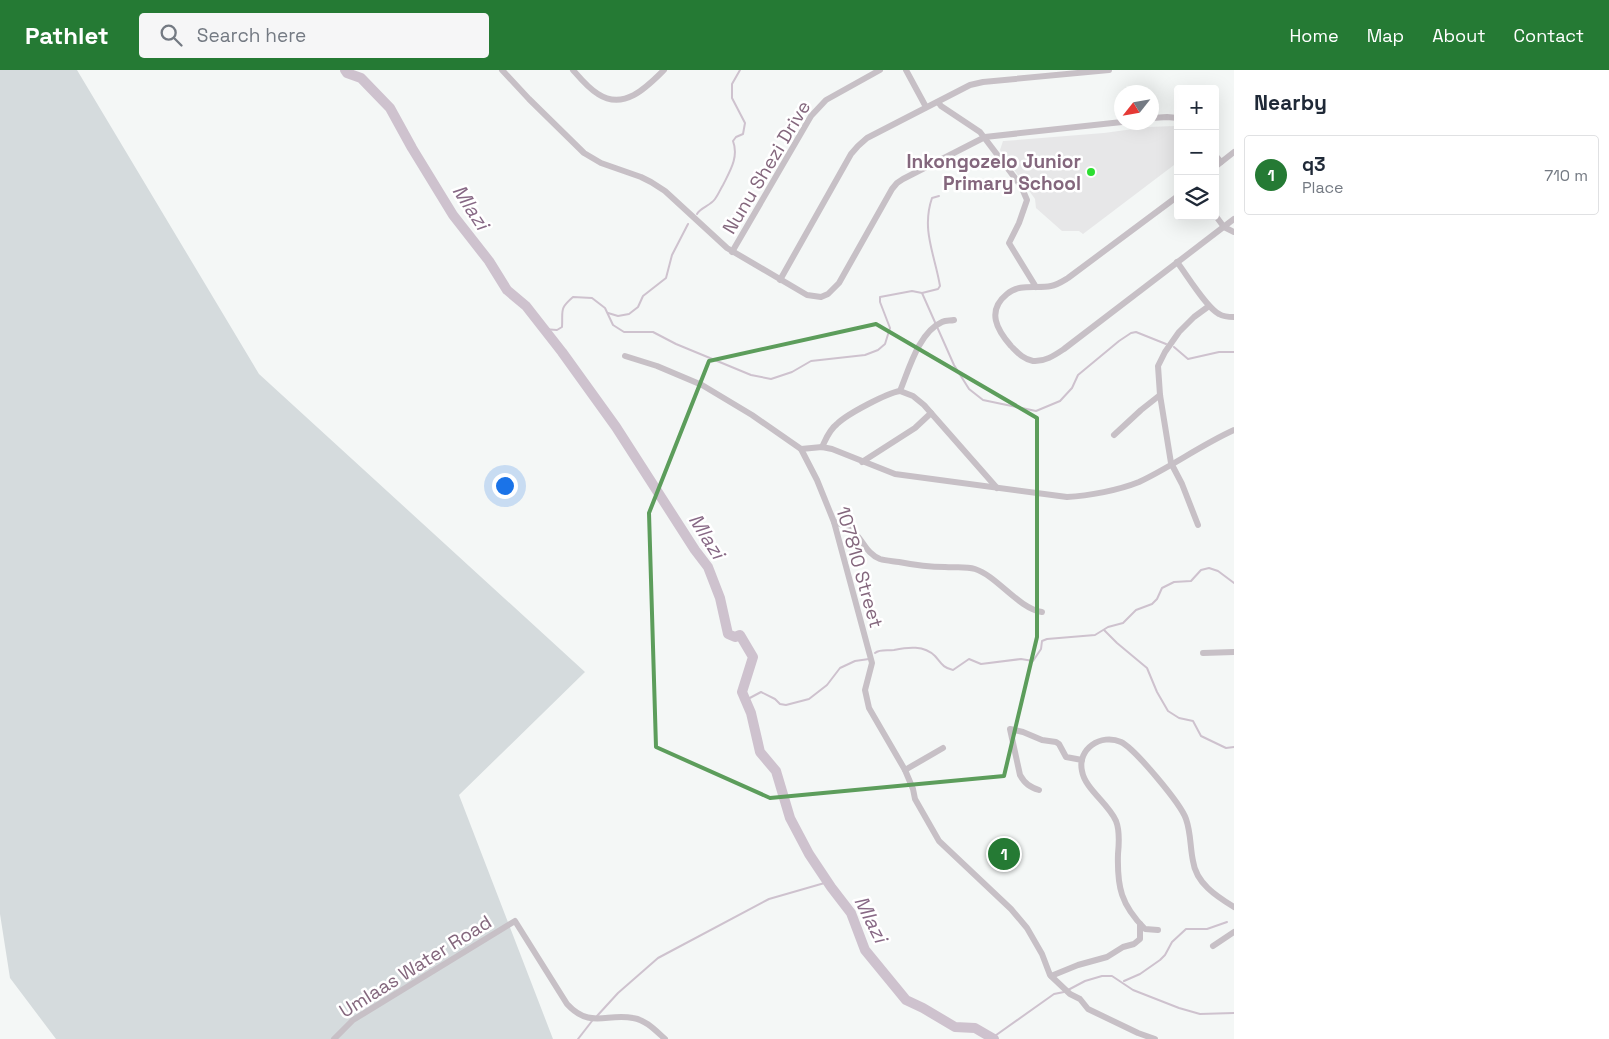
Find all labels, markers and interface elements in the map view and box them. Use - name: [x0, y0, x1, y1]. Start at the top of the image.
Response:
- search box: [139, 13, 489, 58]
- text: Pathlet: [25, 20, 109, 51]
- icon: search: [157, 21, 185, 49]
- text: Search here: [197, 23, 306, 48]
- text: Home: [1290, 24, 1339, 47]
- text: Map: [1367, 24, 1404, 47]
- text: About: [1432, 24, 1486, 47]
- text: Contact: [1514, 24, 1584, 47]
- north arrow: [1114, 85, 1159, 130]
- map controls: [1174, 85, 1219, 220]
- button: +: [1174, 85, 1219, 130]
- text: Nearby: [1254, 89, 1327, 116]
- street label: Nunu Shezi Drive: [717, 96, 816, 239]
- button: −: [1174, 130, 1219, 175]
- place label: Inkongozelo Junior Primary School: [906, 149, 1081, 196]
- text: q3: [1302, 152, 1326, 177]
- text: 1: [1267, 165, 1275, 186]
- text: 710 m: [1544, 165, 1588, 186]
- marker: Inkongozelo Junior Primary School: [1085, 166, 1097, 178]
- button: layers: [1174, 175, 1219, 220]
- text: Place: [1302, 177, 1344, 198]
- water label: Mlazi: [447, 179, 496, 236]
- your location: [492, 473, 518, 499]
- street label: 107810 Street: [830, 503, 889, 631]
- water label: Mlazi: [683, 508, 732, 565]
- pin: 1: [988, 835, 1020, 873]
- water label: Mlazi: [848, 891, 895, 949]
- street label: Umlaas Water Road: [334, 909, 496, 1023]

